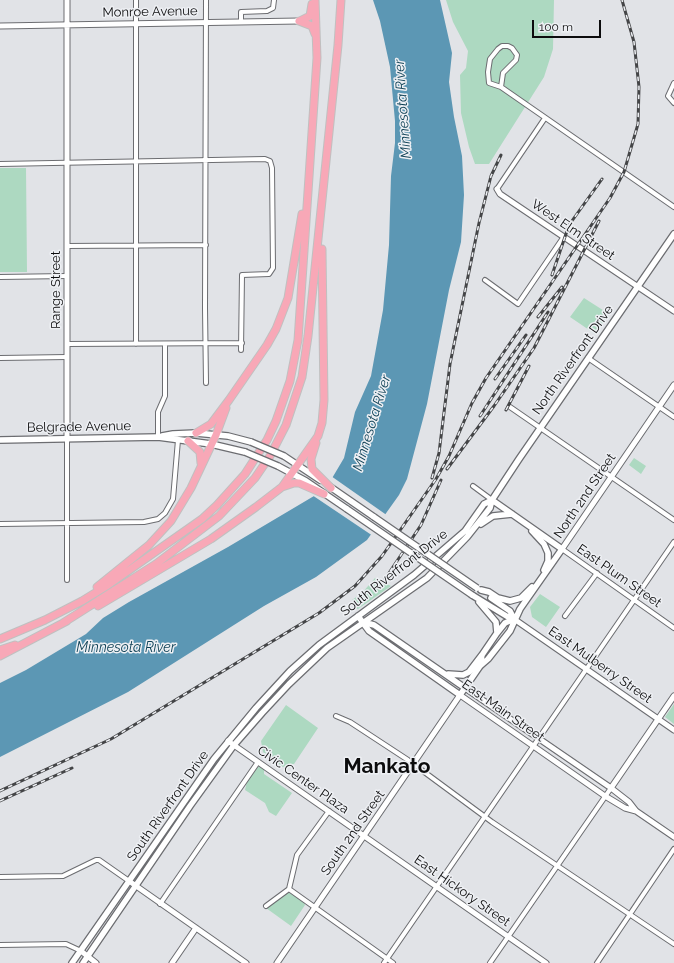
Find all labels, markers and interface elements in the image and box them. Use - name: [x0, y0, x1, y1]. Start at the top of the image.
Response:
- street label: Monroe Avenue: [102, 3, 198, 21]
- scale bar: [534, 12, 603, 38]
- text: 100 m: [539, 20, 573, 34]
- water label: Minnesota River: [391, 59, 415, 159]
- street label: West Elm Street: [528, 196, 618, 264]
- street label: Range Street: [48, 251, 64, 329]
- street label: North Riverfront Drive: [529, 302, 617, 418]
- water label: Minnesota River: [349, 373, 395, 473]
- street label: Belgrade Avenue: [27, 418, 131, 436]
- street label: North 2nd Street: [551, 450, 619, 542]
- street label: South Riverfront Drive: [337, 526, 451, 620]
- street label: East Plum Street: [574, 541, 664, 611]
- street label: East Mulberry Street: [545, 623, 655, 707]
- water label: Minnesota River: [76, 640, 176, 656]
- street label: East Main Street: [459, 677, 547, 745]
- street label: Civic Center Plaza: [254, 743, 352, 817]
- street label: South Riverfront Drive: [124, 748, 212, 864]
- district label: Mankato: [344, 754, 430, 780]
- street label: South 2nd Street: [318, 787, 388, 879]
- street label: East Hickory Street: [411, 852, 513, 930]

